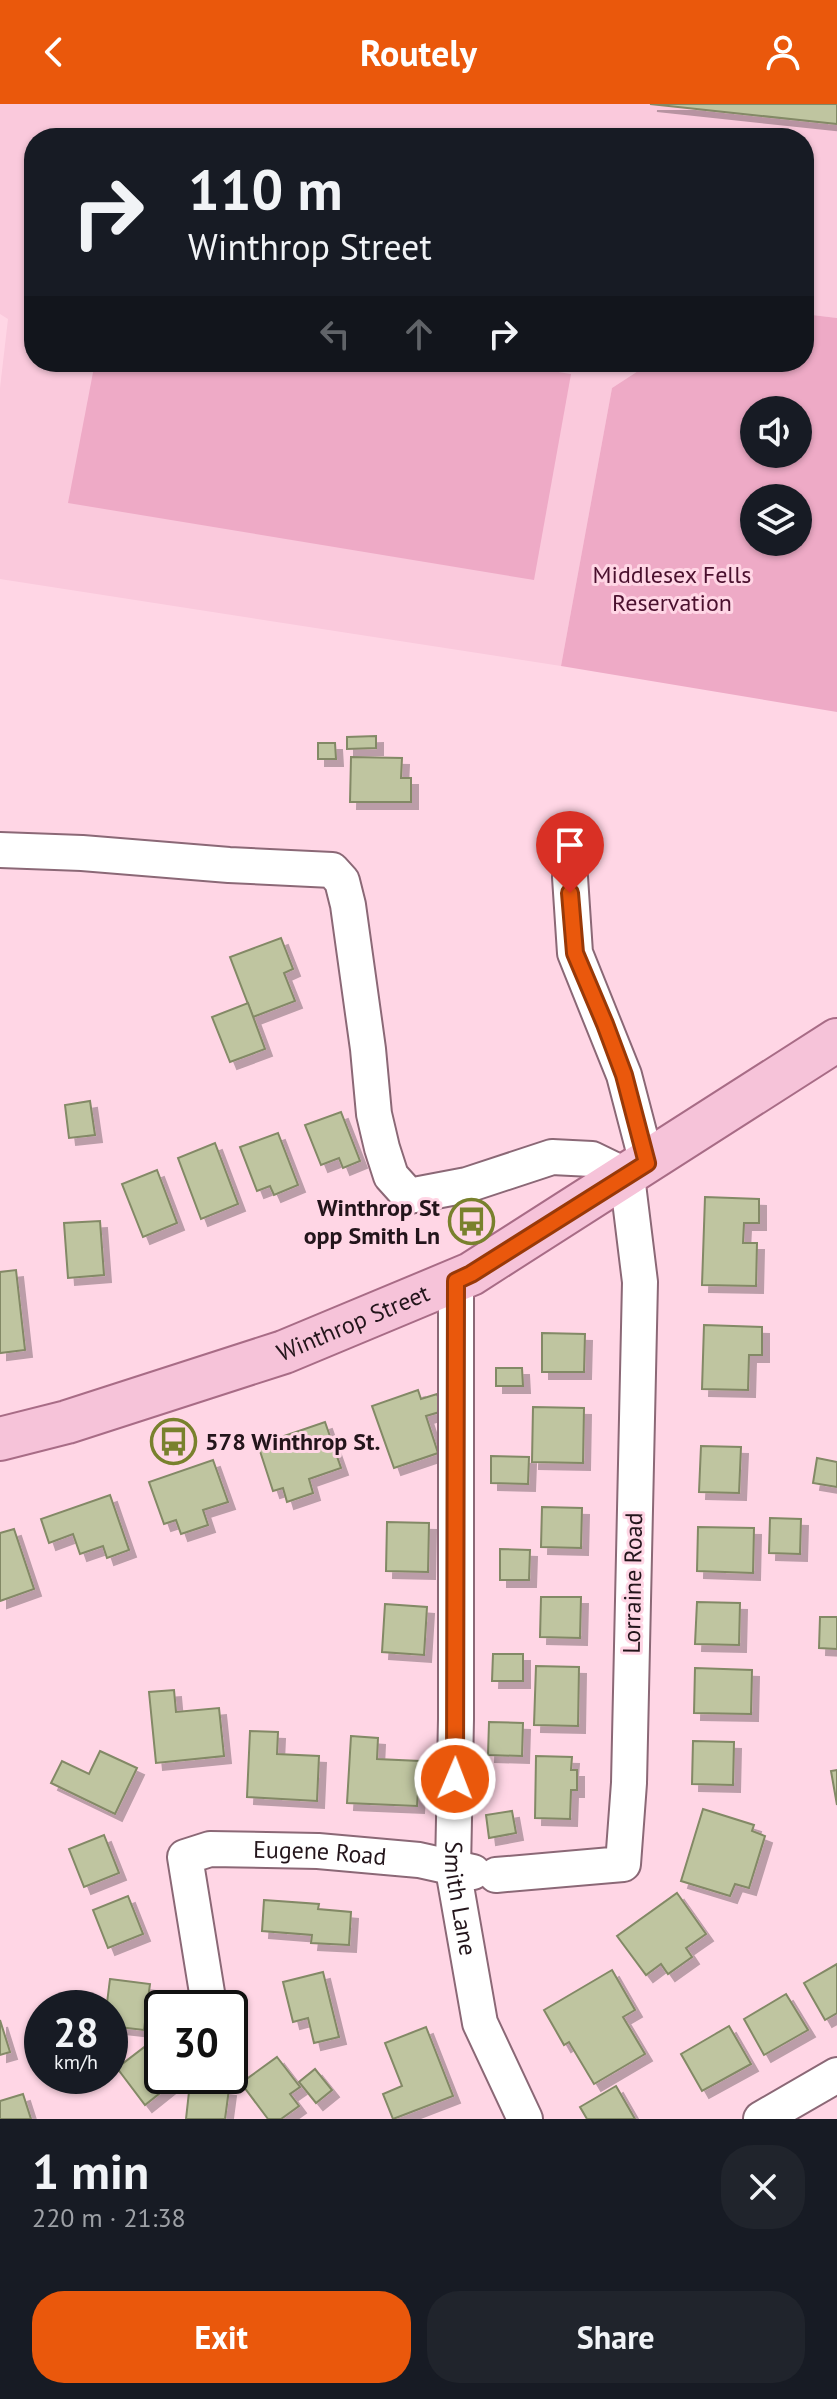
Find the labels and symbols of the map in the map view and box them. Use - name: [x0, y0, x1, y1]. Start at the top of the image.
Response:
- park label: Middlesex Fells Reservation: [593, 559, 751, 618]
- pin: [536, 811, 604, 893]
- place label: Winthrop St opp Smith Ln: [304, 1192, 441, 1251]
- bus stop icon: Winthrop St opp Smith Ln: [447, 1198, 495, 1246]
- street label: Winthrop Street: [272, 1277, 434, 1368]
- bus stop icon: 578 Winthrop St.: [150, 1418, 198, 1466]
- place label: 578 Winthrop St.: [205, 1426, 380, 1457]
- street label: Lorraine Road: [616, 1512, 649, 1654]
- position arrow: [413, 1737, 497, 1821]
- street label: Eugene Road: [253, 1834, 388, 1872]
- street label: Smith Lane: [438, 1841, 484, 1958]
- speed limit sign: 30: [144, 1990, 248, 2094]

